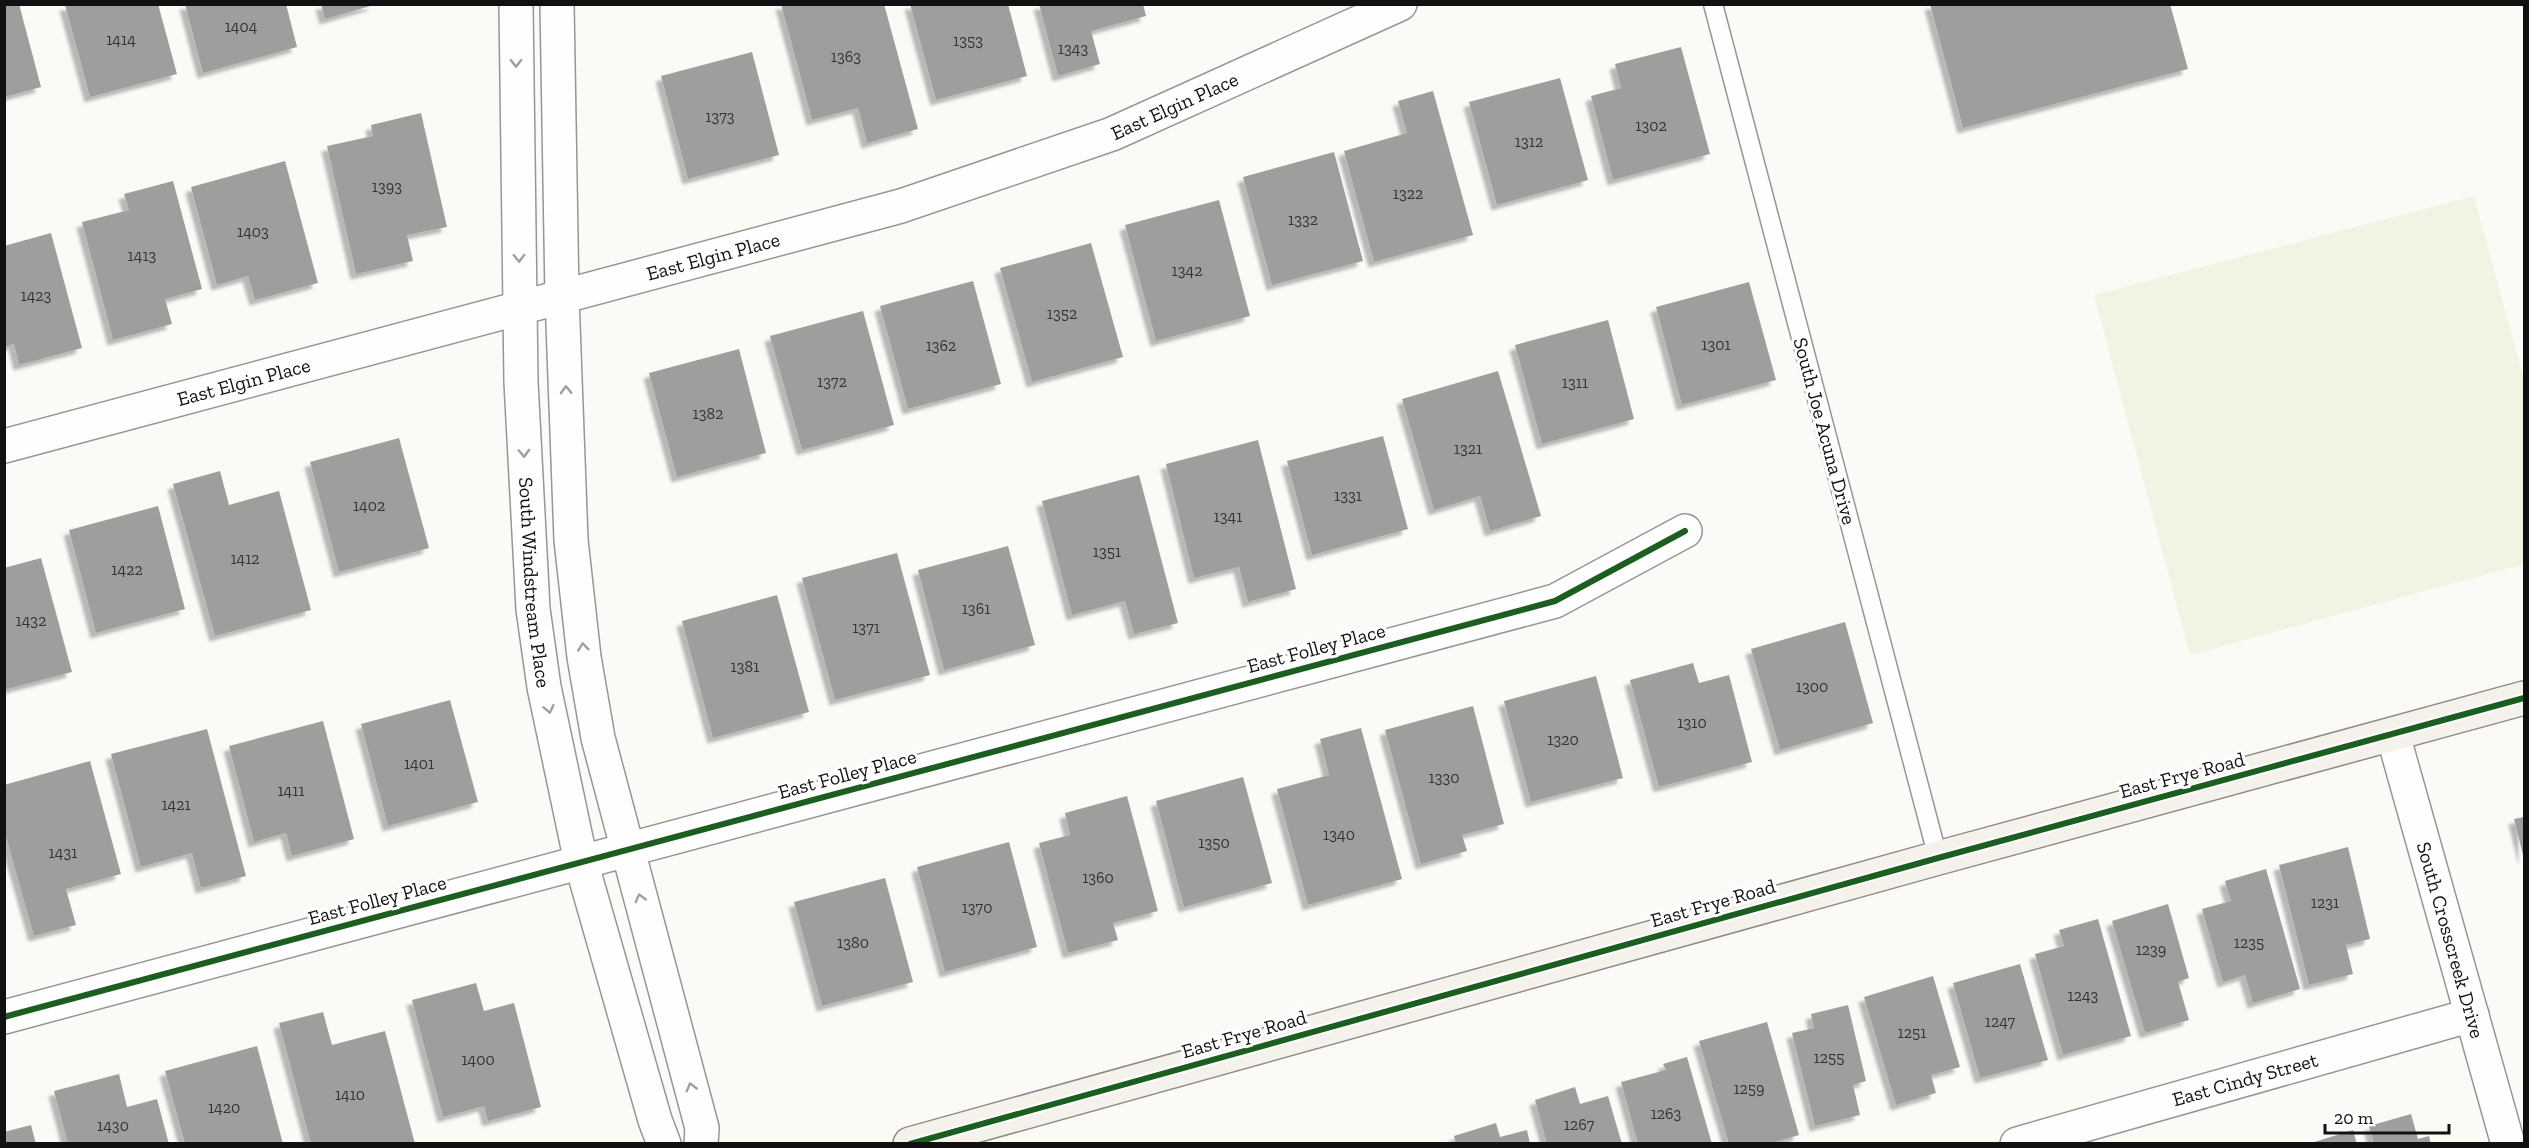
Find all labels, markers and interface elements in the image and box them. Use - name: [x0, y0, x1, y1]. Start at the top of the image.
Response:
- house number: 1404: [225, 17, 258, 36]
- house number: 1414: [106, 30, 136, 49]
- house number: 1353: [953, 31, 983, 50]
- house number: 1343: [1058, 39, 1088, 58]
- house number: 1363: [831, 47, 861, 66]
- one-way arrow: [510, 58, 523, 67]
- street label: East Elgin Place: [1107, 67, 1242, 145]
- house number: 1373: [705, 107, 735, 126]
- house number: 1302: [1635, 116, 1667, 135]
- house number: 1312: [1515, 132, 1543, 151]
- house number: 1393: [372, 177, 402, 196]
- house number: 1322: [1393, 184, 1423, 203]
- house number: 1332: [1288, 210, 1318, 229]
- house number: 1403: [237, 222, 269, 241]
- street label: East Elgin Place: [644, 227, 782, 286]
- house number: 1413: [128, 246, 157, 265]
- one-way arrow: [513, 253, 525, 262]
- house number: 1342: [1172, 261, 1202, 280]
- house number: 1423: [21, 286, 52, 305]
- house number: 1352: [1047, 304, 1077, 323]
- house number: 1301: [1701, 335, 1731, 354]
- street label: South Joe Acuna Drive: [1788, 335, 1862, 527]
- house number: 1362: [926, 336, 956, 355]
- street label: East Elgin Place: [174, 353, 313, 411]
- house number: 1372: [817, 372, 847, 391]
- house number: 1311: [1562, 373, 1588, 392]
- one-way arrow: [559, 385, 572, 394]
- house number: 1382: [693, 404, 723, 423]
- house number: 1321: [1454, 439, 1482, 458]
- one-way arrow: [517, 448, 530, 457]
- street label: South Windstream Place: [514, 476, 556, 689]
- house number: 1331: [1334, 486, 1362, 505]
- house number: 1402: [353, 496, 385, 515]
- house number: 1341: [1214, 507, 1242, 526]
- house number: 1351: [1093, 542, 1121, 561]
- house number: 1412: [230, 549, 260, 568]
- house number: 1422: [111, 560, 143, 579]
- house number: 1361: [962, 599, 990, 618]
- house number: 1432: [16, 611, 46, 630]
- house number: 1371: [852, 618, 880, 637]
- street label: East Folley Place: [1244, 618, 1388, 678]
- one-way arrow: [577, 642, 589, 652]
- house number: 1381: [731, 657, 759, 676]
- house number: 1300: [1796, 677, 1828, 696]
- one-way arrow: [541, 704, 554, 714]
- house number: 1310: [1677, 713, 1707, 732]
- house number: 1320: [1547, 730, 1579, 749]
- street label: East Folley Place: [775, 744, 919, 804]
- street label: East Frye Road: [2117, 747, 2247, 803]
- house number: 1401: [404, 754, 434, 773]
- house number: 1330: [1428, 768, 1460, 787]
- house number: 1411: [277, 781, 305, 800]
- house number: 1421: [161, 795, 191, 814]
- house number: 1340: [1323, 825, 1355, 844]
- house number: 1350: [1198, 833, 1230, 852]
- street label: South Crosscreek Drive: [2412, 839, 2490, 1041]
- house number: 1431: [49, 843, 77, 862]
- house number: 1360: [1082, 868, 1114, 887]
- street label: East Folley Place: [305, 870, 449, 930]
- street label: East Frye Road: [1648, 874, 1778, 932]
- house number: 1231: [2311, 893, 2339, 912]
- one-way arrow: [634, 894, 647, 904]
- house number: 1370: [962, 898, 992, 917]
- house number: 1380: [837, 933, 869, 952]
- house number: 1235: [2234, 933, 2264, 952]
- house number: 1239: [2136, 940, 2166, 959]
- house number: 1243: [2068, 986, 2099, 1005]
- street label: East Frye Road: [1179, 1005, 1309, 1063]
- house number: 1247: [1985, 1012, 2016, 1031]
- house number: 1251: [1898, 1023, 1926, 1042]
- street label: East Cindy Street: [2170, 1047, 2321, 1111]
- house number: 1255: [1814, 1048, 1844, 1067]
- house number: 1400: [461, 1050, 495, 1069]
- house number: 1259: [1733, 1079, 1765, 1098]
- one-way arrow: [686, 1082, 698, 1092]
- house number: 1410: [335, 1085, 365, 1104]
- scale bar: [2325, 1097, 2450, 1135]
- house number: 1420: [208, 1098, 240, 1117]
- house number: 1263: [1651, 1104, 1682, 1123]
- text: 20 m: [2334, 1107, 2374, 1129]
- house number: 1267: [1564, 1115, 1595, 1134]
- house number: 1430: [97, 1116, 129, 1135]

